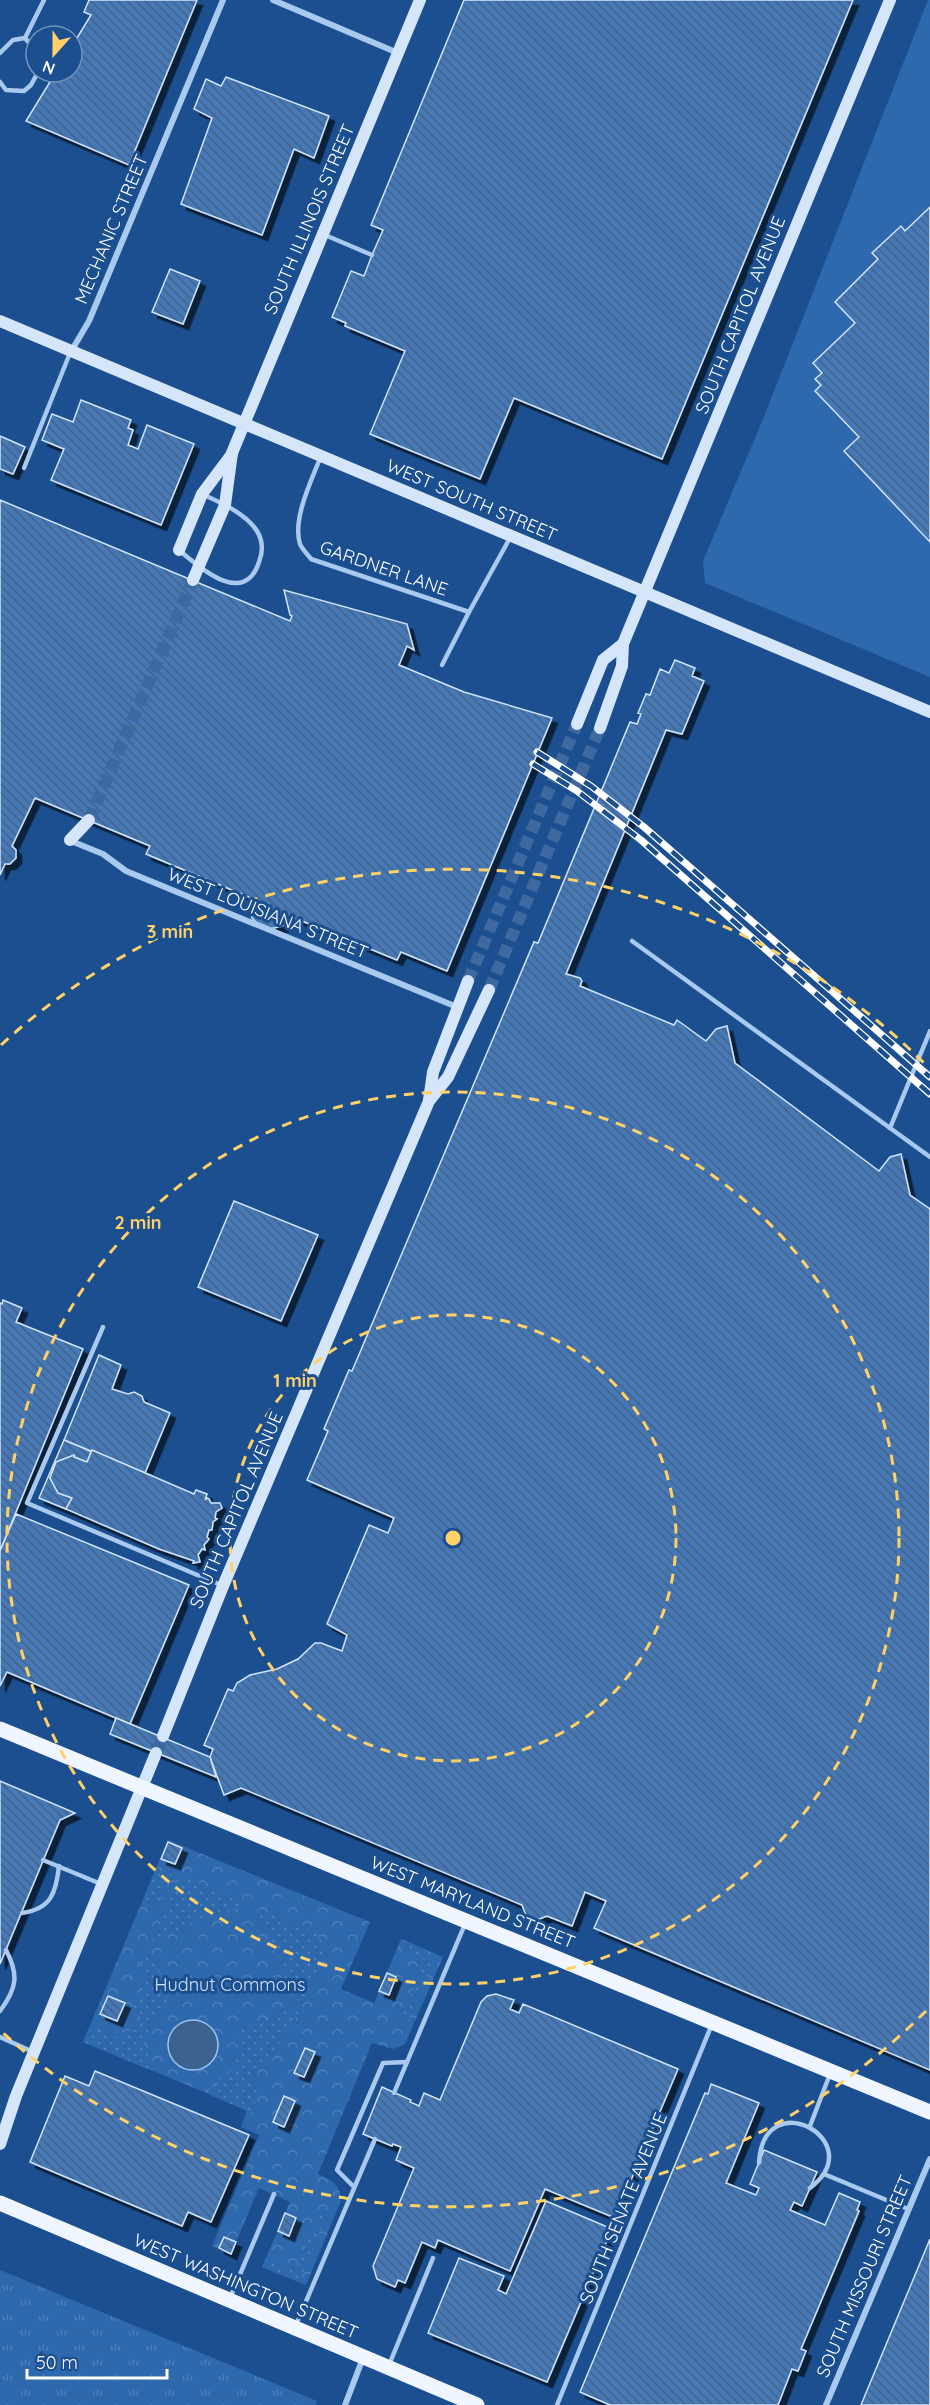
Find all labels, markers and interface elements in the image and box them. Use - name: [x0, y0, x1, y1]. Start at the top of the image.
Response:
- north arrow: [24, 24, 84, 84]
- text: N: [40, 57, 58, 79]
- street label: SOUTH ILLINOIS STREET: [258, 120, 360, 318]
- street label: MECHANIC STREET: [69, 151, 153, 307]
- street label: SOUTH CAPITOL AVENUE: [690, 213, 790, 417]
- street label: WEST SOUTH STREET: [383, 454, 561, 546]
- street label: GARDNER LANE: [317, 535, 451, 601]
- street label: WEST LOUISIANA STREET: [164, 862, 372, 964]
- text: 3 min: [147, 920, 193, 943]
- text: 2 min: [115, 1211, 161, 1234]
- text: 1 min: [273, 1369, 317, 1392]
- street label: SOUTH CAPITOL AVENUE: [184, 1408, 288, 1612]
- centre of rings: [443, 1528, 463, 1548]
- street label: WEST MARYLAND STREET: [367, 1850, 579, 1954]
- park label: Hudnut Commons: [155, 1973, 305, 1996]
- street label: SOUTH SENATE AVENUE: [574, 2109, 672, 2307]
- street label: SOUTH MISSOURI STREET: [811, 2171, 917, 2381]
- street label: WEST WASHINGTON STREET: [130, 2228, 362, 2344]
- scale bar: [27, 2342, 166, 2380]
- text: 50 m: [36, 2351, 78, 2374]

